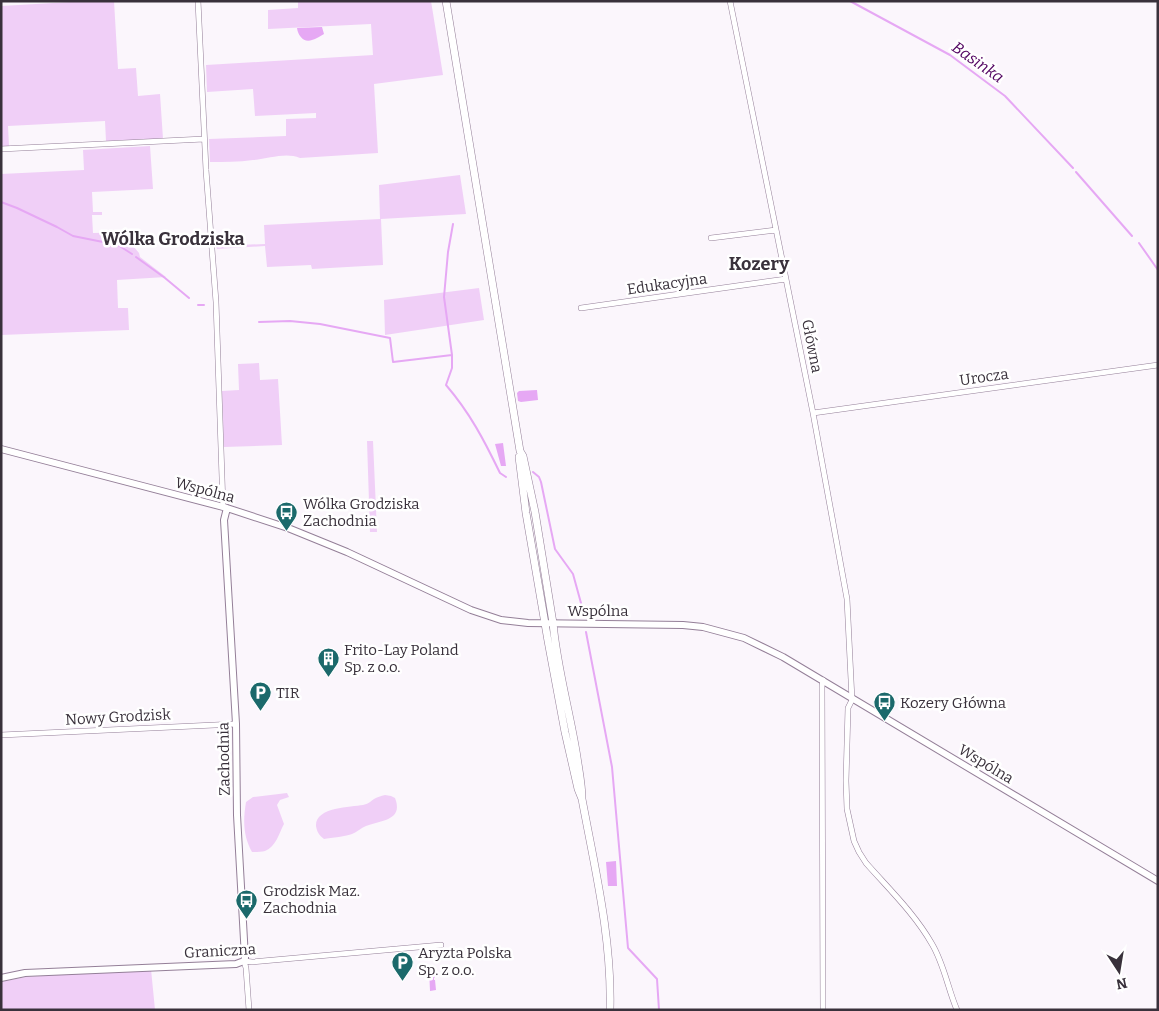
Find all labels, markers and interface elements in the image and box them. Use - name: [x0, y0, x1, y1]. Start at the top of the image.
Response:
- water label: Basinka: [949, 37, 1007, 87]
- district label: Wólka Grodziska: [101, 228, 245, 250]
- district label: Kozery: [729, 253, 790, 275]
- street label: Edukacyjna: [626, 269, 708, 299]
- street label: Główna: [798, 318, 826, 374]
- street label: Urocza: [958, 365, 1010, 389]
- street label: Wspólna: [173, 473, 237, 507]
- place label: Wólka Grodziska Zachodnia: [303, 495, 420, 530]
- bus stop icon: Wólka Grodziska Zachodnia: [275, 501, 299, 532]
- street label: Wspólna: [567, 602, 629, 620]
- place label: Frito-Lay Poland Sp. z o.o.: [344, 641, 459, 676]
- building icon: Frito-Lay Poland Sp. z o.o.: [316, 647, 340, 678]
- parking icon: TIR: [248, 681, 272, 712]
- place label: TIR: [276, 684, 300, 702]
- bus stop icon: Kozery Główna: [872, 691, 896, 722]
- place label: Kozery Główna: [900, 694, 1006, 712]
- street label: Nowy Grodzisk: [65, 705, 172, 729]
- street label: Zachodnia: [214, 722, 234, 796]
- street label: Wspólna: [955, 741, 1017, 787]
- place label: Grodzisk Maz. Zachodnia: [263, 882, 360, 917]
- bus stop icon: Grodzisk Maz. Zachodnia: [235, 888, 259, 919]
- street label: Graniczna: [184, 940, 256, 962]
- place label: Aryzta Polska Sp. z o.o.: [418, 944, 512, 979]
- north arrow: [1094, 946, 1144, 996]
- parking icon: Aryzta Polska Sp. z o.o.: [390, 950, 414, 981]
- text: N: [1114, 974, 1129, 993]

